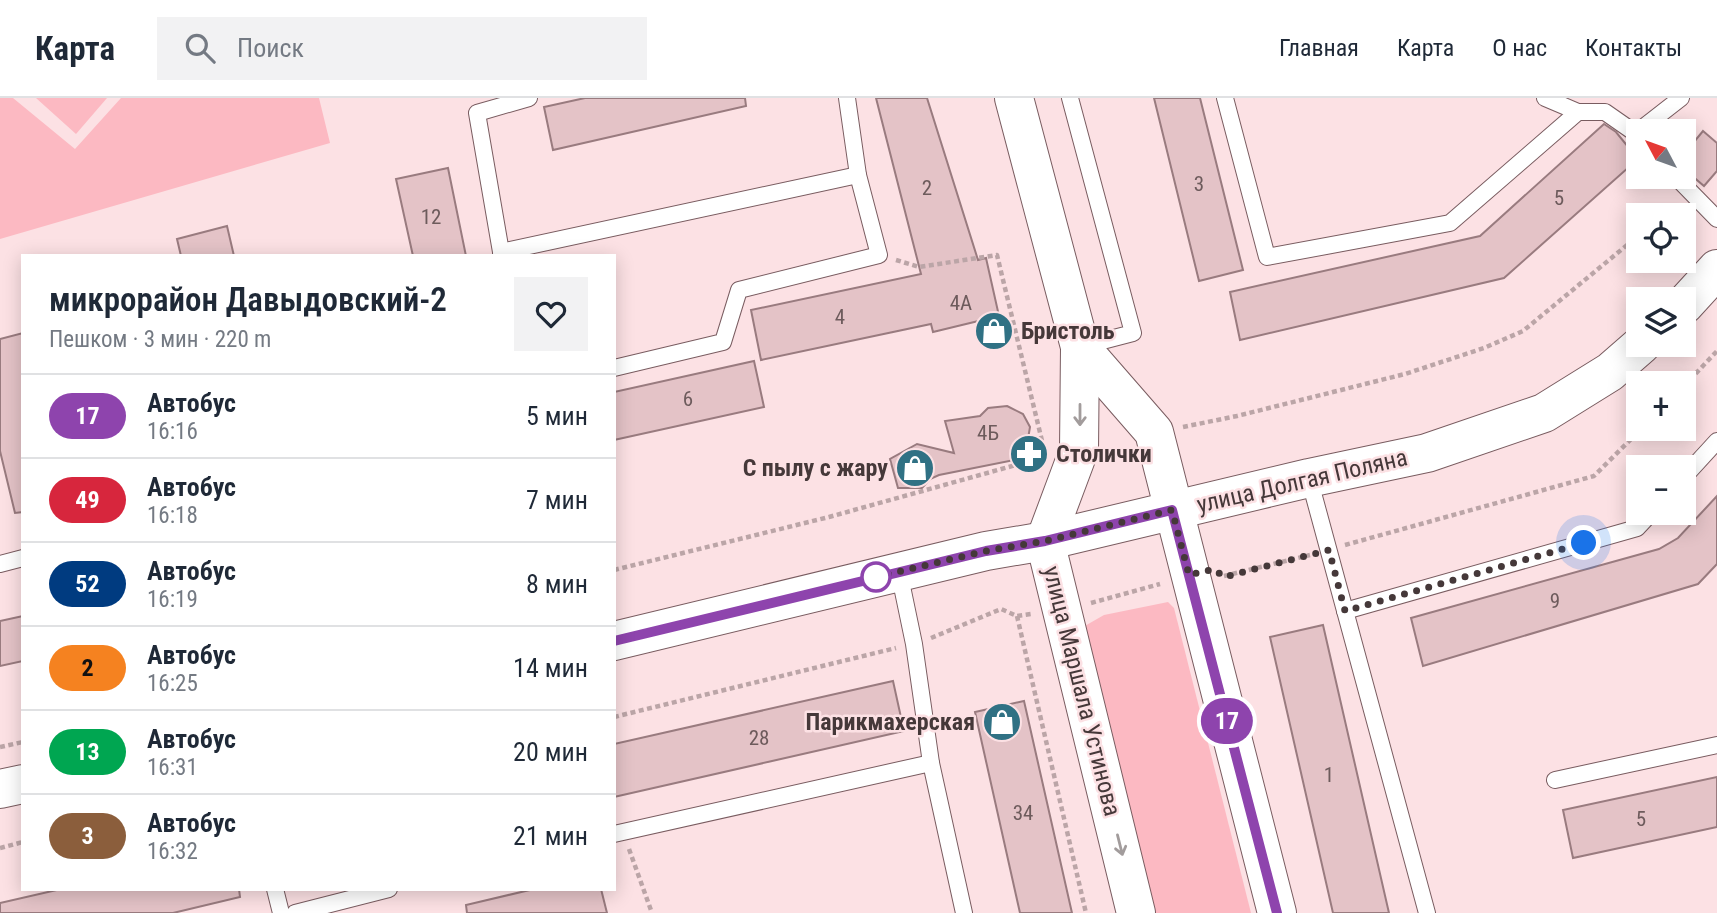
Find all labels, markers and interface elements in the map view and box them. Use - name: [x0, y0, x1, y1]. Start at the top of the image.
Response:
- search box: [157, 17, 647, 80]
- text: Карта: [35, 29, 115, 68]
- icon: search: [181, 29, 219, 67]
- text: Поиск: [237, 33, 304, 63]
- text: Главная: [1279, 34, 1359, 62]
- text: Карта: [1397, 34, 1454, 62]
- text: О нас: [1492, 34, 1547, 62]
- text: Контакты: [1585, 34, 1682, 62]
- north arrow: [1626, 119, 1696, 189]
- map controls: [1626, 119, 1696, 525]
- house number: 3: [1194, 172, 1204, 196]
- house number: 2: [922, 176, 932, 200]
- house number: 5: [1554, 186, 1564, 210]
- button: locate: [1626, 203, 1696, 273]
- house number: 12: [421, 205, 441, 229]
- button: heart: [514, 277, 588, 351]
- text: микрорайон Давыдовский-2: [49, 280, 447, 319]
- button: layers: [1626, 287, 1696, 357]
- house number: 4А: [950, 291, 972, 315]
- house number: 4: [835, 305, 845, 329]
- shop icon: Бристоль: [973, 310, 1015, 352]
- place label: Бристоль: [1021, 317, 1115, 345]
- text: Пешком · 3 мин · 220 m: [49, 326, 271, 353]
- button: +: [1626, 371, 1696, 441]
- house number: 6: [683, 387, 693, 411]
- text: Автобус: [147, 388, 236, 418]
- text: 5 мин: [526, 401, 588, 431]
- text: 17: [75, 402, 100, 430]
- one-way arrow: [1073, 403, 1087, 426]
- text: 16:16: [147, 418, 198, 445]
- house number: 4Б: [977, 421, 999, 445]
- pharmacy icon: Столички: [1008, 433, 1050, 475]
- place label: Столички: [1056, 440, 1152, 468]
- street label: улица Долгая Поляна: [1194, 443, 1410, 519]
- shop icon: C пылу с жару: [894, 447, 936, 489]
- place label: C пылу с жару: [743, 454, 888, 482]
- button: −: [1626, 455, 1696, 525]
- text: Автобус: [147, 472, 236, 502]
- text: 7 мин: [526, 485, 588, 515]
- text: 49: [75, 486, 100, 514]
- text: 16:18: [147, 502, 198, 529]
- your location: [1566, 525, 1601, 560]
- text: Автобус: [147, 556, 236, 586]
- unlabelled marker: [861, 562, 891, 592]
- street label: улица Маршала Устинова: [1037, 563, 1127, 819]
- text: 8 мин: [526, 569, 588, 599]
- text: 52: [75, 570, 100, 598]
- text: 16:19: [147, 586, 198, 613]
- house number: 9: [1550, 589, 1560, 613]
- text: Автобус: [147, 640, 236, 670]
- text: 14 мин: [513, 653, 588, 683]
- text: 2: [81, 654, 94, 682]
- text: 16:25: [147, 670, 198, 697]
- line badge: 17: [1196, 698, 1258, 744]
- shop icon: Парикмахерская: [981, 701, 1023, 743]
- text: 17: [1215, 707, 1239, 735]
- place label: Парикмахерская: [805, 708, 975, 736]
- text: Автобус: [147, 724, 236, 754]
- house number: 28: [749, 726, 769, 750]
- text: 20 мин: [513, 737, 588, 767]
- text: 13: [75, 738, 100, 766]
- text: 16:31: [147, 754, 198, 781]
- house number: 1: [1324, 763, 1334, 787]
- house number: 34: [1013, 801, 1033, 825]
- house number: 5: [1636, 807, 1646, 831]
- text: Автобус: [147, 808, 236, 838]
- text: 21 мин: [513, 821, 588, 851]
- text: 3: [81, 822, 94, 850]
- one-way arrow: [1114, 833, 1127, 856]
- text: 16:32: [147, 838, 198, 865]

